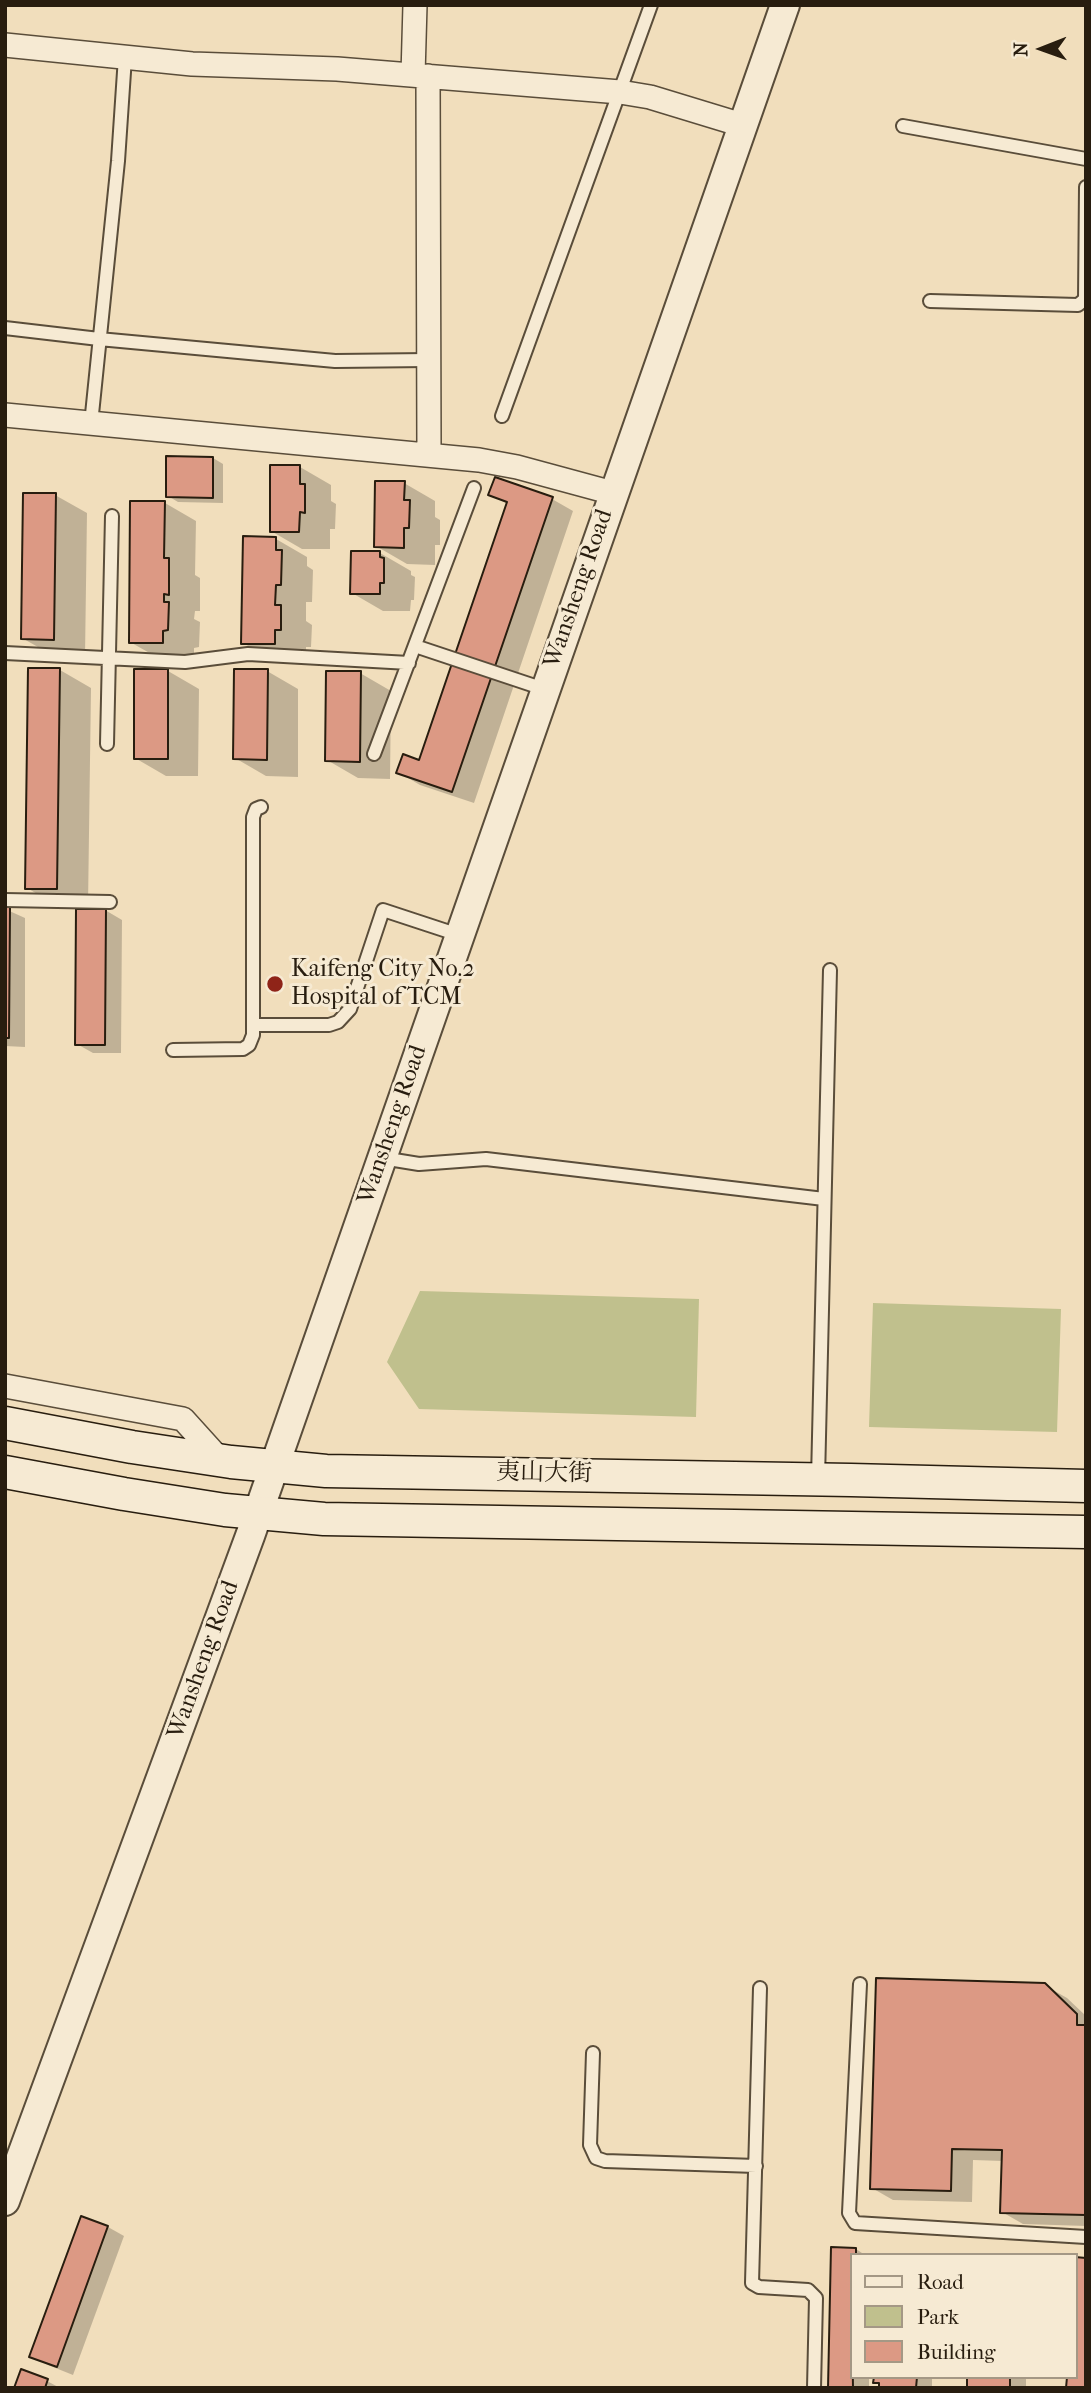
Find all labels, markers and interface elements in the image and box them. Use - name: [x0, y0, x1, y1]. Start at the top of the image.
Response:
- north arrow: [1007, 14, 1077, 84]
- text: N: [1010, 42, 1032, 57]
- street label: Wansheng Road: [538, 506, 620, 672]
- place label: Kaifeng City No.2 Hospital of TCM: [291, 956, 475, 1012]
- marker: Kaifeng City No.2 Hospital of TCM: [265, 974, 285, 994]
- street label: Wansheng Road: [352, 1042, 434, 1208]
- street label: 夷山大街: [496, 1459, 592, 1489]
- street label: Wansheng Road: [162, 1577, 246, 1743]
- legend: [850, 2253, 1077, 2379]
- text: Road: [917, 2270, 964, 2294]
- text: Park: [917, 2305, 959, 2329]
- text: Building: [917, 2340, 995, 2364]

